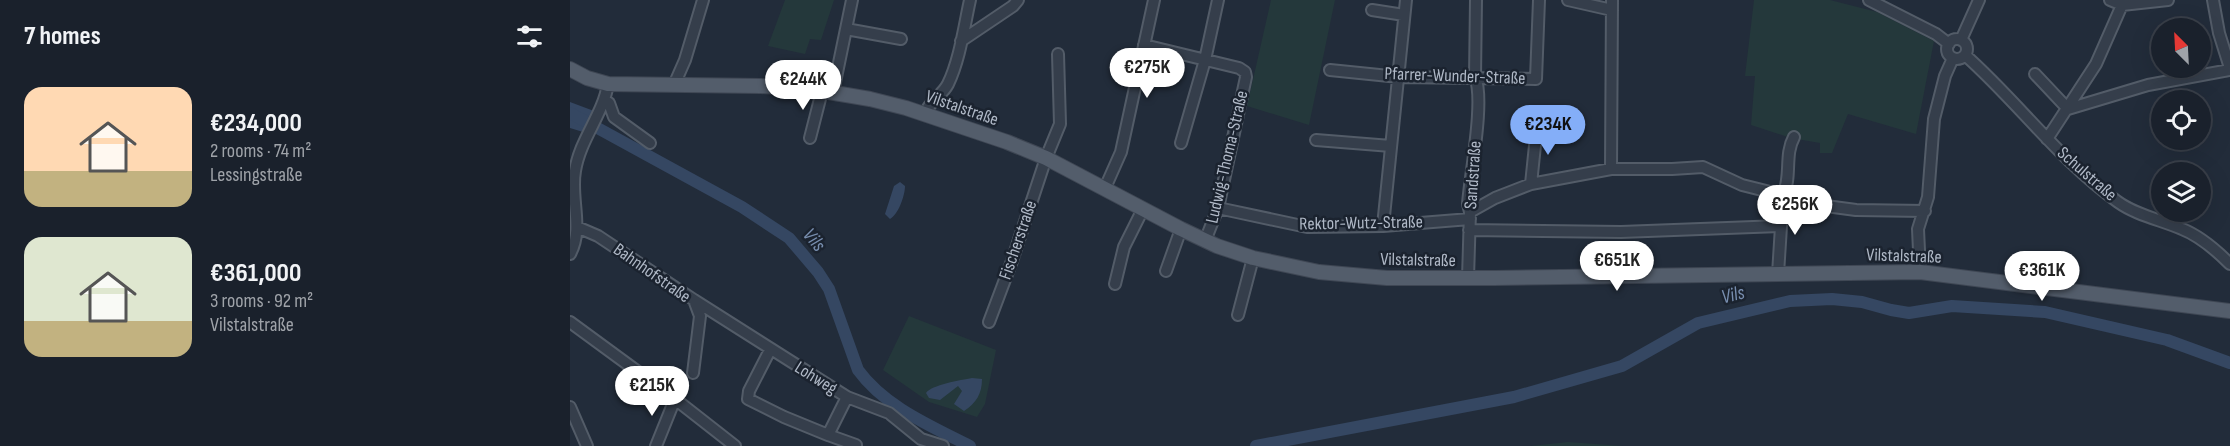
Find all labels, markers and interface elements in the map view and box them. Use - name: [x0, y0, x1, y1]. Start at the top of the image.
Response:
- north arrow: [2151, 18, 2211, 78]
- map controls: [2151, 18, 2211, 222]
- icon: filters: [513, 20, 546, 53]
- text: 7 homes: [24, 21, 101, 52]
- pin: €275K: [1105, 48, 1189, 99]
- text: €275K: [1124, 55, 1170, 79]
- pin: €244K: [761, 60, 845, 111]
- street label: Pfarrer-Wunder-Straße: [1384, 63, 1526, 89]
- text: €244K: [779, 67, 827, 91]
- street label: Vilstalstraße: [923, 86, 1001, 130]
- street label: Ludwig-Thoma-Straße: [1202, 89, 1252, 225]
- button: locate: [2151, 90, 2211, 150]
- pin: €234K: [1506, 105, 1590, 156]
- text: €234,000: [210, 108, 302, 139]
- icon: home: [72, 111, 144, 183]
- text: €234K: [1524, 112, 1572, 136]
- text: 2 rooms · 74 m²: [210, 139, 311, 163]
- street label: Sandstraße: [1460, 140, 1486, 210]
- street label: Schulstraße: [2053, 142, 2121, 206]
- button: layers: [2151, 162, 2211, 222]
- text: Lessingstraße: [210, 163, 302, 187]
- pin: €256K: [1753, 185, 1837, 236]
- text: €256K: [1771, 192, 1819, 216]
- street label: Fischerstraße: [995, 198, 1041, 282]
- street label: Rektor-Wutz-Straße: [1299, 211, 1423, 235]
- water label: Vils: [797, 223, 831, 257]
- street label: Bahnhofstraße: [609, 239, 695, 307]
- pin: €651K: [1575, 241, 1659, 292]
- street label: Vilstalstraße: [1866, 244, 1942, 268]
- text: €651K: [1594, 248, 1640, 272]
- street label: Vilstalstraße: [1380, 249, 1456, 271]
- pin: €361K: [2000, 251, 2084, 302]
- text: €361,000: [210, 258, 301, 289]
- text: €361K: [2019, 258, 2065, 282]
- icon: home: [72, 261, 144, 333]
- water label: Vils: [1719, 281, 1747, 309]
- text: 3 rooms · 92 m²: [210, 289, 313, 313]
- text: Vilstalstraße: [210, 313, 294, 337]
- street label: Lohweg: [791, 357, 841, 399]
- pin: €215K: [610, 366, 694, 417]
- text: €215K: [629, 373, 675, 397]

